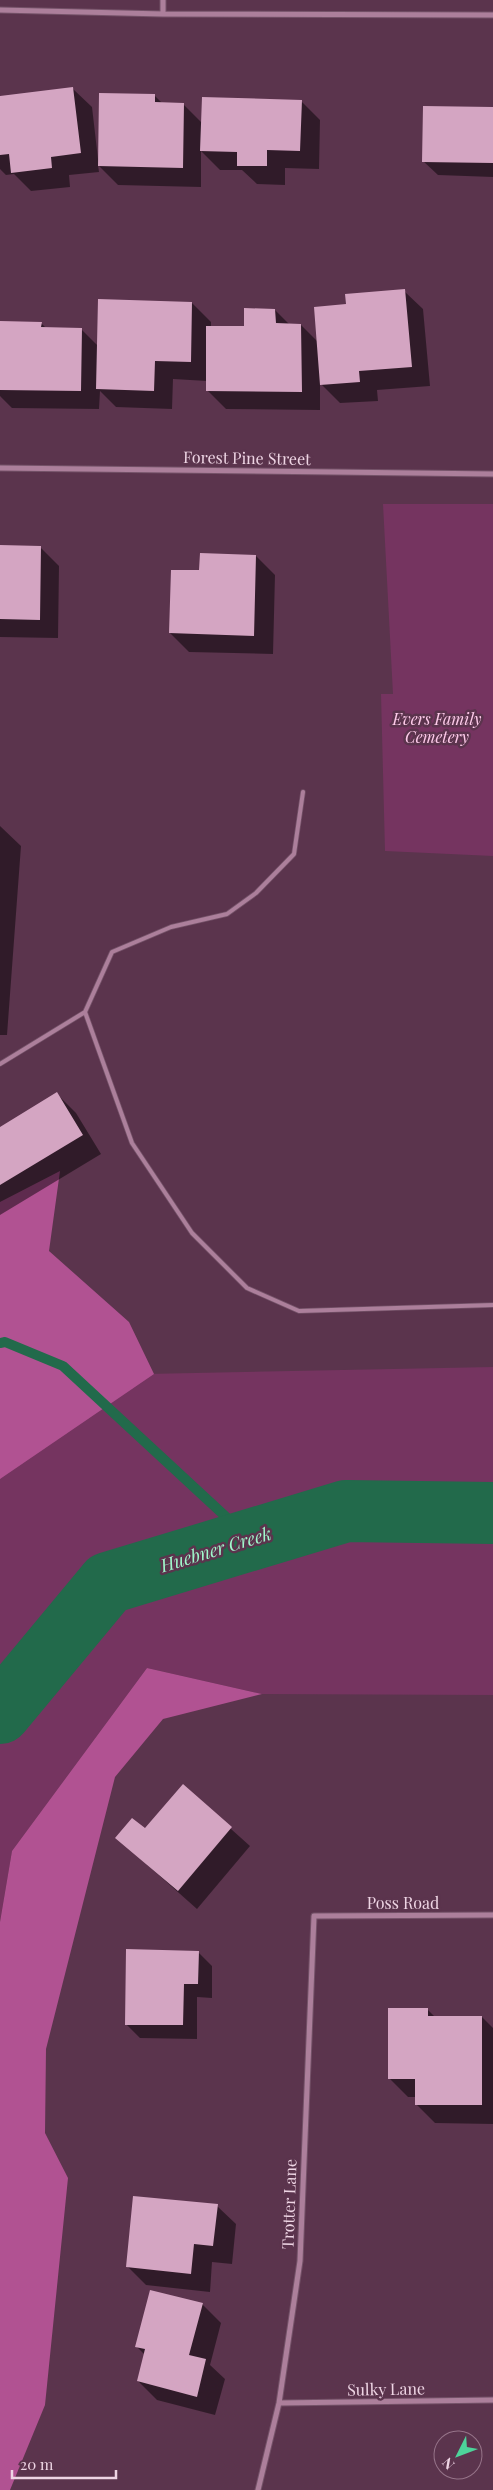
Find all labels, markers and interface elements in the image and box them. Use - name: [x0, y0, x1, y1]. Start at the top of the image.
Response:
- street label: Forest Pine Street: [183, 446, 311, 469]
- park label: Evers Family Cemetery: [391, 708, 482, 747]
- water label: Huebner Creek: [156, 1521, 274, 1578]
- street label: Poss Road: [367, 1892, 439, 1913]
- street label: Trotter Lane: [276, 2159, 301, 2249]
- street label: Sulky Lane: [347, 2377, 425, 2400]
- north arrow: [433, 2430, 483, 2480]
- scale bar: [12, 2448, 116, 2480]
- text: 20 m: [20, 2454, 54, 2474]
- text: N: [438, 2454, 458, 2474]

